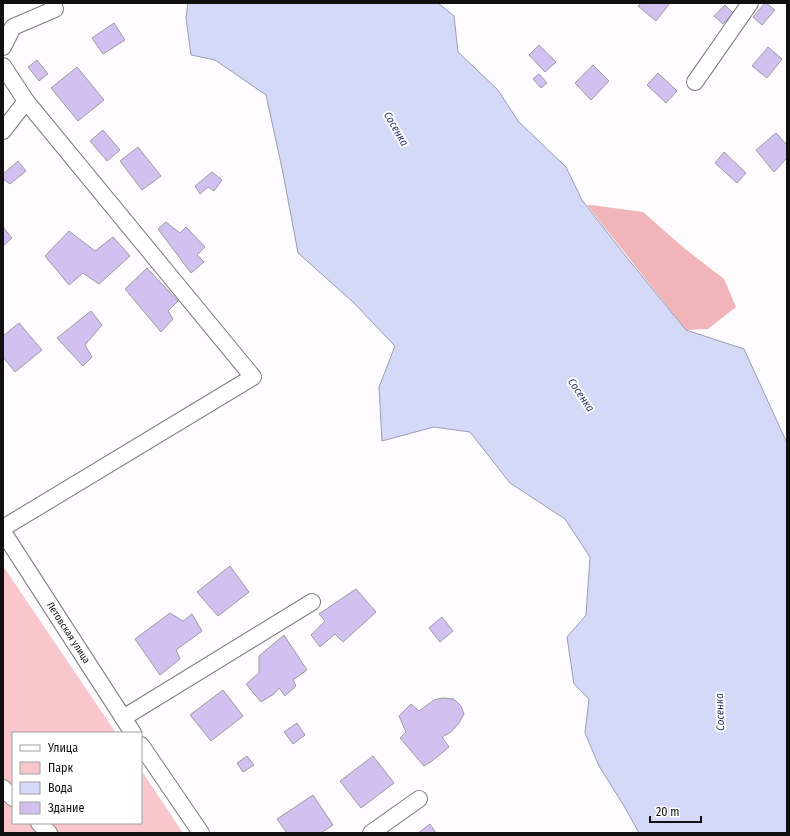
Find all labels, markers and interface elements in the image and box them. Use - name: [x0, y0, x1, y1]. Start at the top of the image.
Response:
- water label: Сосенка: [381, 109, 411, 149]
- water label: Сосенка: [565, 376, 597, 414]
- street label: Летовская улица: [44, 600, 92, 666]
- water label: Сосенка: [713, 693, 727, 731]
- legend: [12, 732, 142, 824]
- text: Улица: [47, 741, 78, 755]
- text: Парк: [48, 761, 74, 775]
- text: Вода: [48, 781, 73, 795]
- scale bar: [650, 798, 701, 824]
- text: Здание: [48, 801, 84, 815]
- text: 20 m: [656, 805, 680, 819]

